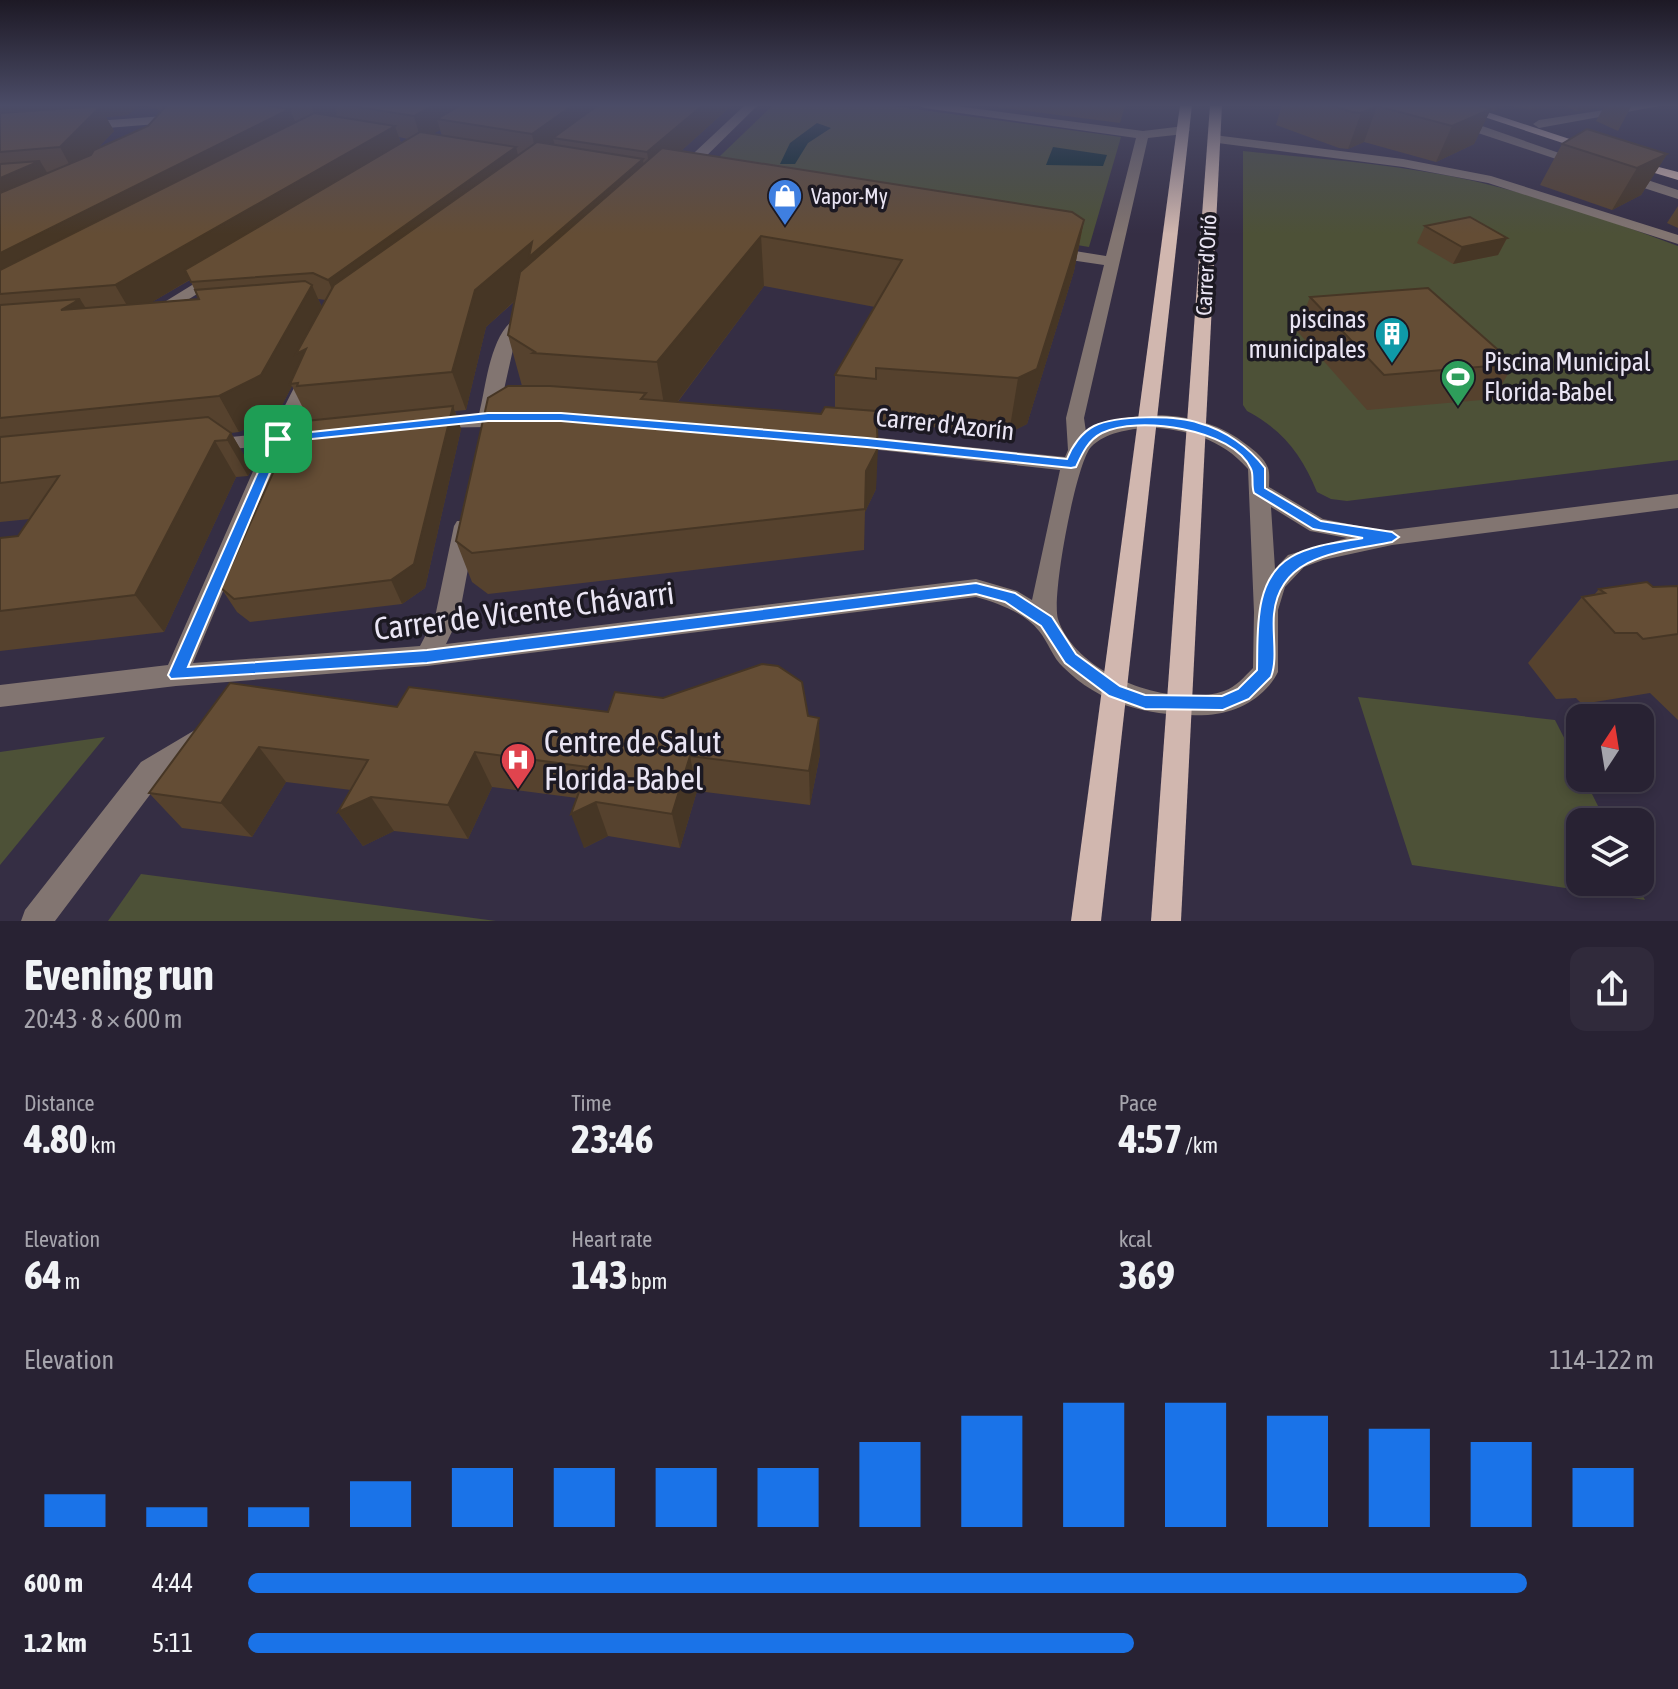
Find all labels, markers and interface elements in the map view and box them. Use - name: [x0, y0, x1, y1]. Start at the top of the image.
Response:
- shop icon: Vapor-My: [766, 177, 804, 227]
- place label: Vapor-My: [811, 183, 888, 209]
- street label: Carrer d'Orió: [1190, 214, 1222, 316]
- place label: piscinas municipales: [1249, 304, 1366, 364]
- building icon: piscinas municipales: [1373, 315, 1411, 365]
- place label: Piscina Municipal Florida-Babel: [1484, 347, 1651, 407]
- sports icon: Piscina Municipal Florida-Babel: [1439, 358, 1477, 408]
- street label: Carrer d'Azorín: [874, 402, 1016, 446]
- pin: [244, 405, 312, 473]
- icon: arrive: [256, 417, 300, 461]
- street label: Carrer de Vicente Chávarri: [372, 574, 676, 647]
- north arrow: [1566, 704, 1654, 792]
- map controls: [1566, 704, 1654, 896]
- place label: Centre de Salut Florida-Babel: [544, 723, 722, 797]
- hospital icon: Centre de Salut Florida-Babel: [499, 741, 537, 791]
- button: layers: [1566, 808, 1654, 896]
- button: share: [1570, 947, 1654, 1031]
- text: Evening run: [24, 949, 214, 999]
- text: 20:43 · 8 × 600 m: [24, 1004, 183, 1034]
- text: Distance: [24, 1090, 95, 1116]
- text: Time: [571, 1090, 611, 1116]
- text: Pace: [1119, 1090, 1157, 1116]
- text: 4.80: [24, 1116, 88, 1161]
- text: 23:46: [571, 1116, 654, 1161]
- text: 4:57: [1119, 1116, 1182, 1161]
- text: km: [88, 1132, 116, 1158]
- text: /km: [1182, 1132, 1218, 1158]
- text: Elevation: [24, 1226, 100, 1252]
- text: Heart rate: [571, 1226, 652, 1252]
- text: kcal: [1119, 1226, 1152, 1252]
- text: 64: [24, 1252, 62, 1297]
- text: 143: [571, 1252, 628, 1297]
- text: 369: [1119, 1252, 1175, 1297]
- text: m: [62, 1268, 80, 1294]
- text: bpm: [628, 1268, 667, 1294]
- text: Elevation: [24, 1345, 114, 1375]
- text: 114–122 m: [1549, 1345, 1654, 1375]
- text: 600 m: [24, 1568, 83, 1598]
- text: 4:44: [152, 1568, 193, 1598]
- text: 1.2 km: [24, 1628, 87, 1658]
- text: 5:11: [152, 1628, 193, 1658]

